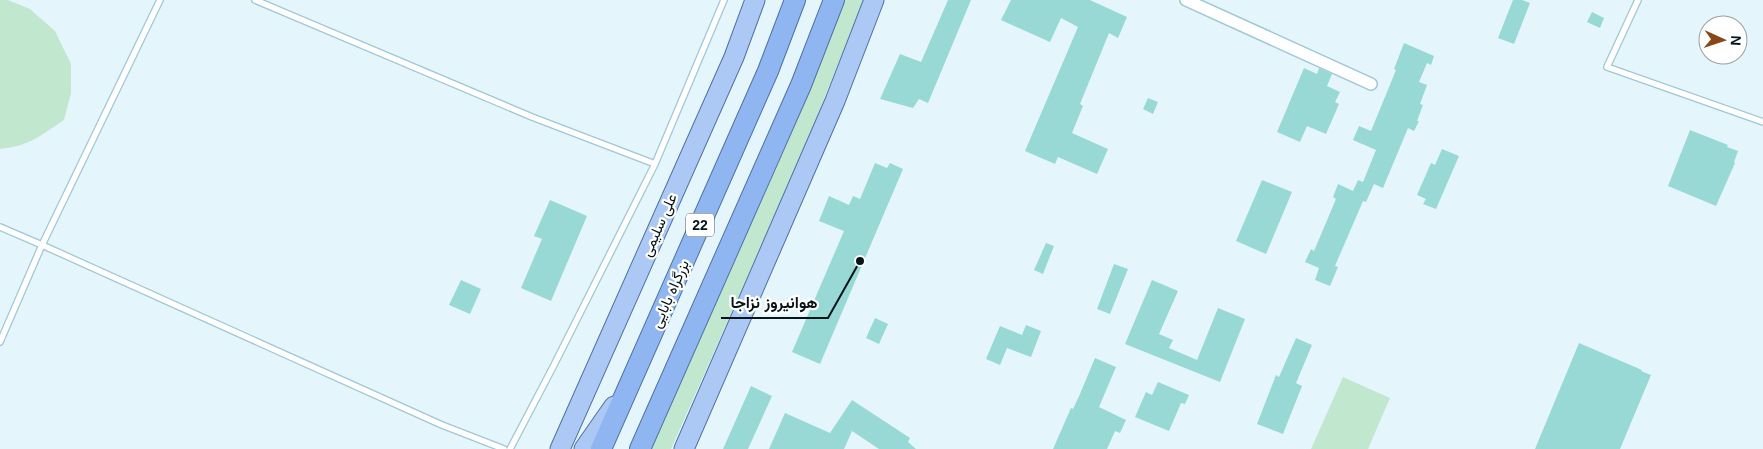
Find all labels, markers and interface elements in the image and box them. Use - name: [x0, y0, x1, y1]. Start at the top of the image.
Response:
- north arrow: [1698, 15, 1748, 65]
- text: N: [1728, 35, 1744, 46]
- street label: علی سلیمی: [637, 191, 682, 260]
- road number: 22: [686, 214, 714, 236]
- street label: بزرگراه بابایی: [647, 257, 694, 331]
- callout: هوانیروز نزاجا: [721, 287, 828, 318]
- text: هوانیروز نزاجا: [731, 294, 817, 313]

